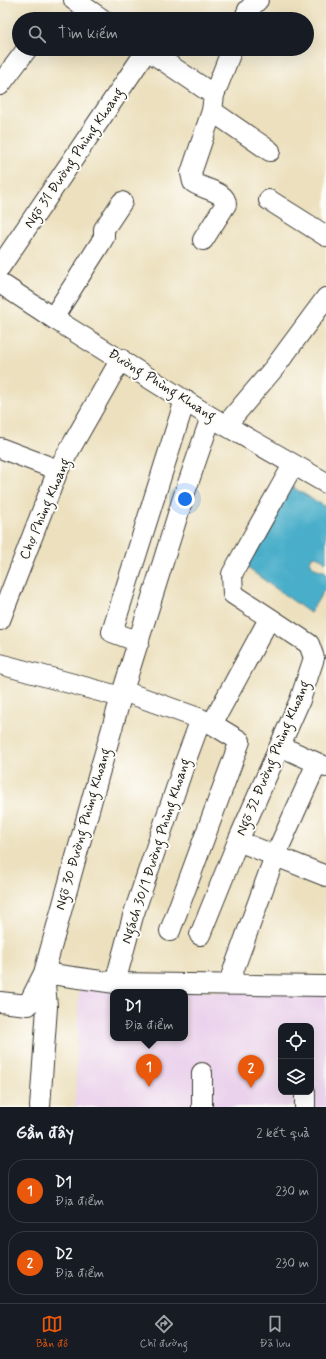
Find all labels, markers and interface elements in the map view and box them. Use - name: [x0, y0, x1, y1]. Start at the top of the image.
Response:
- search box: [12, 12, 314, 56]
- icon: search: [26, 23, 48, 45]
- text: Tìm kiếm: [58, 24, 118, 44]
- street label: Ngõ 31 Đường Phùng Khoang: [20, 84, 129, 233]
- street label: Đường Phùng Khoang: [104, 345, 219, 427]
- street label: Chợ Phùng Khoang: [15, 455, 76, 563]
- your location: [175, 489, 195, 509]
- street label: Ngõ 32 Đường Phùng Khoang: [232, 678, 316, 839]
- street label: Ngõ 30 Đường Phùng Khoang: [51, 746, 117, 913]
- street label: Ngách 30/1 Đường Phùng Khoang: [117, 756, 196, 947]
- popup: [110, 989, 188, 1041]
- text: D1: [124, 997, 141, 1017]
- text: Địa điểm: [124, 1017, 174, 1034]
- map controls: [278, 1023, 314, 1095]
- button: locate: [278, 1023, 314, 1059]
- pin: 1: [136, 1054, 162, 1087]
- pin: 2: [238, 1055, 264, 1088]
- button: layers: [278, 1059, 314, 1095]
- text: Gần đây: [16, 1122, 74, 1144]
- text: 2 kết quả: [256, 1125, 310, 1142]
- text: D1: [55, 1173, 72, 1193]
- text: 1: [27, 1183, 33, 1200]
- text: 230 m: [275, 1183, 309, 1200]
- text: Địa điểm: [55, 1193, 104, 1210]
- text: D2: [55, 1245, 73, 1265]
- text: 2: [27, 1255, 33, 1272]
- text: 230 m: [275, 1255, 309, 1272]
- text: Địa điểm: [55, 1265, 104, 1282]
- tab: Bản đồ: [36, 1313, 68, 1351]
- tab: Chỉ đường: [140, 1313, 188, 1351]
- tab: Đã lưu: [260, 1313, 290, 1351]

